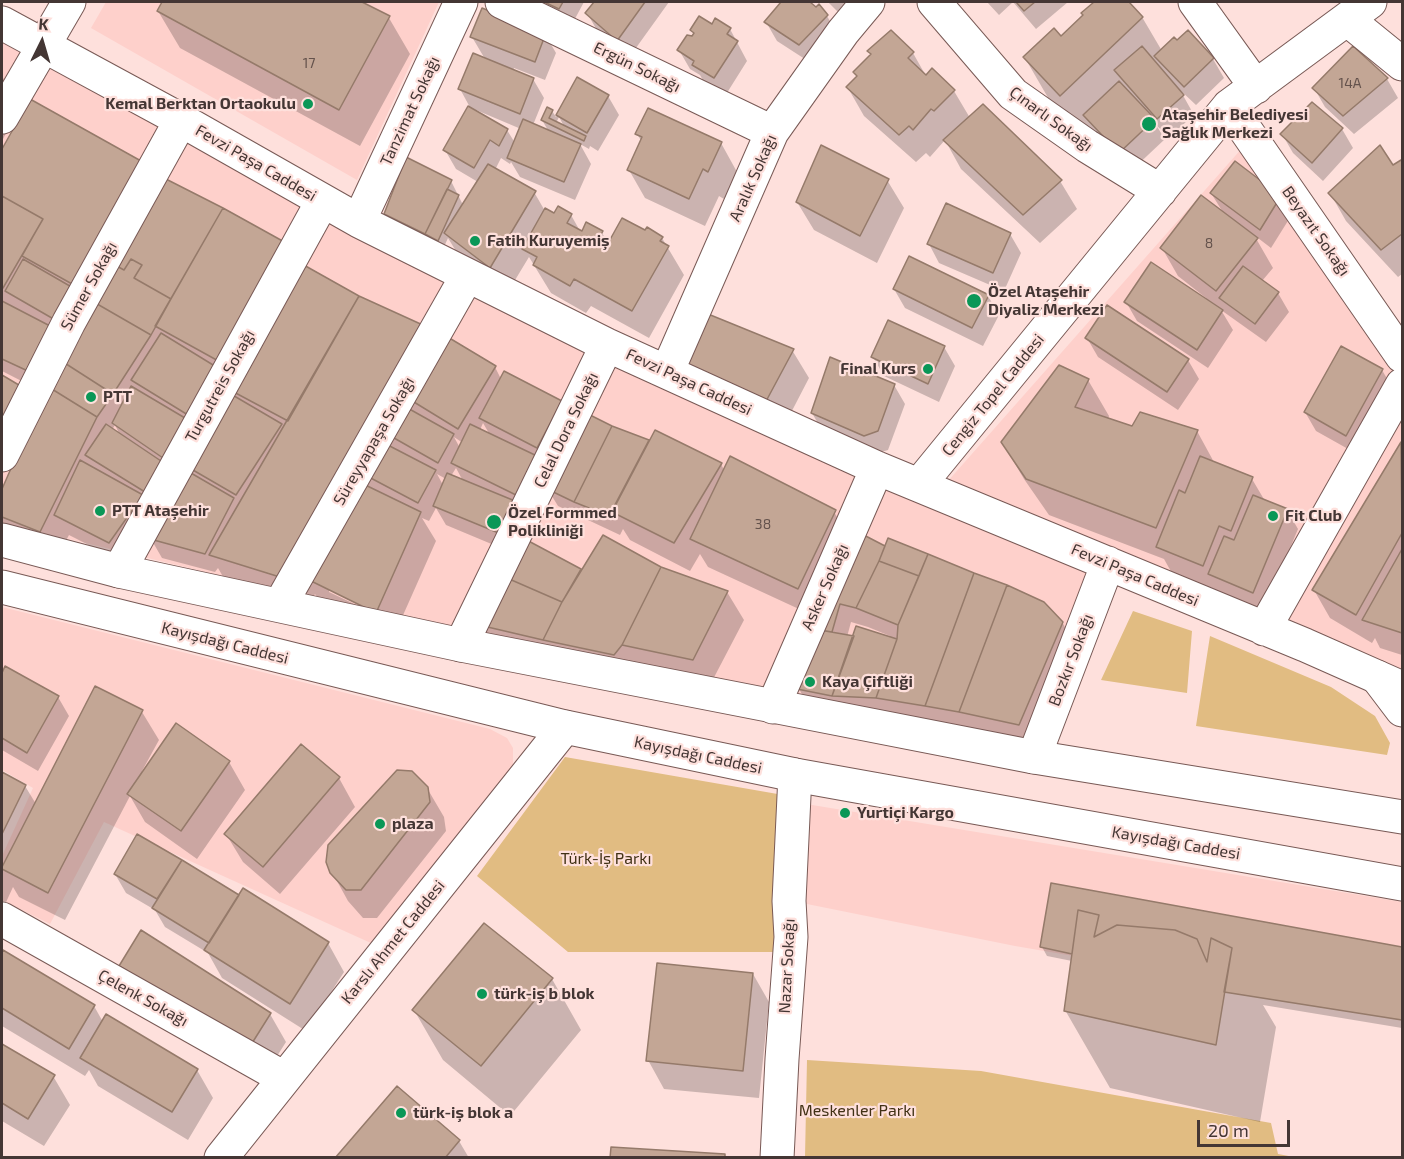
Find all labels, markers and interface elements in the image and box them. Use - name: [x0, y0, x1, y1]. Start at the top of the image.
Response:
- north arrow: [12, 12, 72, 72]
- text: K: [38, 14, 49, 33]
- street label: Ergün Sokağı: [590, 38, 684, 96]
- street label: Tanzimat Sokağı: [376, 53, 444, 169]
- house number: 17: [303, 55, 315, 71]
- house number: 14A: [1339, 75, 1361, 91]
- street label: Çınarlı Sokağı: [1006, 82, 1096, 156]
- place label: Kemal Berktan Ortaokulu: [105, 94, 296, 114]
- marker: Kemal Berktan Ortaokulu: [301, 97, 315, 111]
- place label: Ataşehir Belediyesi Sağlık Merkezi: [1162, 105, 1308, 143]
- marker: Ataşehir Belediyesi Sağlık Merkezi: [1140, 115, 1158, 133]
- street label: Fevzi Paşa Caddesi: [192, 121, 320, 205]
- street label: Aralık Sokağı: [725, 131, 781, 225]
- street label: Beyazıt Sokağı: [1278, 182, 1354, 280]
- place label: Fatih Kuruyemiş: [487, 231, 610, 251]
- marker: Fatih Kuruyemiş: [468, 234, 482, 248]
- house number: 8: [1205, 235, 1213, 251]
- street label: Sümer Sokağı: [57, 238, 121, 334]
- place label: Özel Ataşehir Diyaliz Merkezi: [988, 282, 1104, 320]
- marker: Özel Ataşehir Diyaliz Merkezi: [965, 292, 983, 310]
- street label: Turgutreis Sokağı: [181, 326, 259, 446]
- street label: Cengiz Topel Caddesi: [938, 330, 1048, 460]
- street label: Fevzi Paşa Caddesi: [623, 344, 755, 420]
- place label: Final Kurs: [840, 359, 916, 379]
- marker: Final Kurs: [921, 362, 935, 376]
- street label: Celal Dora Sokağı: [530, 369, 602, 491]
- street label: Süreyyapaşa Sokağı: [329, 373, 419, 509]
- place label: PTT: [103, 387, 132, 407]
- marker: PTT: [84, 390, 98, 404]
- place label: PTT Ataşehir: [112, 501, 209, 521]
- place label: Özel Formmed Polikliniği: [508, 503, 617, 541]
- marker: PTT Ataşehir: [93, 504, 107, 518]
- place label: Fit Club: [1285, 506, 1342, 526]
- marker: Fit Club: [1266, 509, 1280, 523]
- marker: Özel Formmed Polikliniği: [485, 513, 503, 531]
- house number: 38: [755, 516, 771, 532]
- street label: Fevzi Paşa Caddesi: [1068, 539, 1202, 611]
- street label: Asker Sokağı: [797, 541, 853, 633]
- street label: Bozkır Sokağı: [1045, 611, 1097, 709]
- street label: Kayışdağı Caddesi: [160, 618, 290, 668]
- place label: Kaya Çiftliği: [822, 672, 913, 692]
- marker: Kaya Çiftliği: [803, 675, 817, 689]
- street label: Kayışdağı Caddesi: [632, 732, 764, 778]
- place label: Yurtiçi Kargo: [857, 803, 954, 823]
- marker: Yurtiçi Kargo: [838, 806, 852, 820]
- place label: plaza: [392, 814, 434, 834]
- marker: plaza: [373, 817, 387, 831]
- street label: Kayışdağı Caddesi: [1110, 822, 1242, 864]
- park label: Türk-İş Parkı: [561, 849, 651, 869]
- street label: Karslı Ahmet Caddesi: [337, 876, 449, 1008]
- street label: Nazar Sokağı: [775, 918, 799, 1014]
- street label: Çelenk Sokağı: [95, 965, 191, 1031]
- place label: türk-iş b blok: [494, 984, 595, 1004]
- marker: türk-iş b blok: [475, 987, 489, 1001]
- park label: Meskenler Parkı: [799, 1101, 915, 1121]
- place label: türk-iş blok a: [413, 1103, 513, 1123]
- marker: türk-iş blok a: [394, 1106, 408, 1120]
- scale bar: [1200, 1108, 1293, 1146]
- text: 20 m: [1208, 1119, 1249, 1141]

